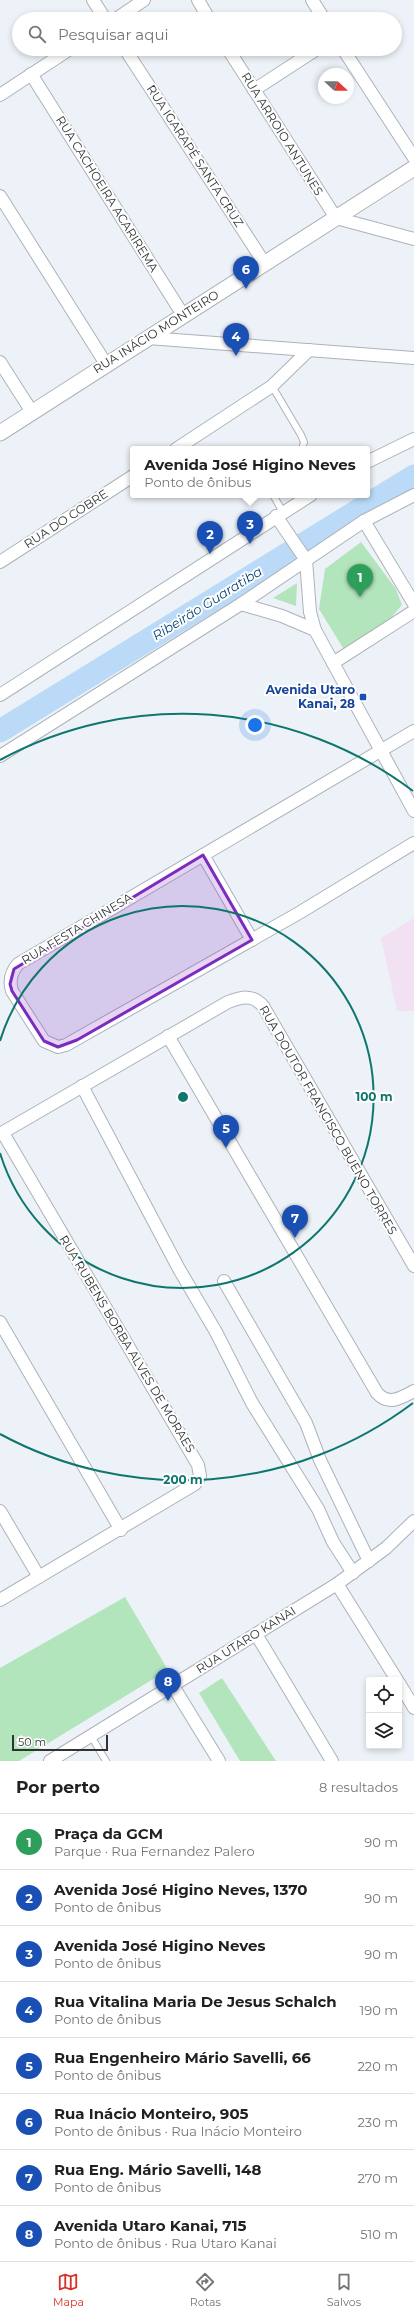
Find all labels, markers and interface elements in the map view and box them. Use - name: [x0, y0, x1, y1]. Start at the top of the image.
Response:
- search box: [12, 12, 402, 56]
- icon: search: [26, 23, 48, 45]
- text: Pesquisar aqui: [58, 25, 169, 44]
- north arrow: [318, 68, 354, 104]
- street label: RUA ARROIO ANTUNES: [238, 69, 327, 198]
- street label: RUA IGARAPÉ SANTA CRUZ: [144, 82, 247, 230]
- street label: RUA CACHOEIRA ACARIREMA: [53, 113, 162, 275]
- pin: 6: [233, 256, 259, 289]
- street label: RUA INÁCIO MONTEIRO: [90, 287, 221, 376]
- pin: 4: [223, 323, 249, 356]
- popup: [130, 446, 370, 498]
- text: Avenida José Higino Neves: [144, 455, 356, 474]
- text: Ponto de ônibus: [144, 474, 251, 490]
- street label: RUA DO COBRE: [21, 486, 110, 551]
- pin: 3: [237, 511, 263, 544]
- pin: 2: [197, 521, 223, 554]
- water label: Ribeirão Guaratiba: [149, 563, 265, 643]
- pin: 1: [347, 564, 373, 597]
- place label: Avenida Utaro Kanai, 28: [265, 682, 355, 711]
- marker: Avenida Utaro Kanai, 28: [358, 692, 368, 702]
- your location: [245, 715, 265, 735]
- street label: RUA FESTA CHINESA: [19, 889, 135, 968]
- street label: RUA DOUTOR FRANCISCO BUENO TORRES: [256, 1002, 401, 1237]
- text: 100 m: [356, 1089, 392, 1104]
- centre of rings: [176, 1090, 190, 1104]
- pin: 5: [213, 1115, 239, 1148]
- pin: 7: [282, 1205, 308, 1238]
- street label: RUA RUBENS BORBA ALVES DE MORAES: [56, 1232, 198, 1455]
- text: 200 m: [163, 1472, 203, 1487]
- street label: RUA UTARO KANAI: [193, 1603, 298, 1676]
- pin: 8: [155, 1668, 181, 1701]
- map controls: [366, 1677, 402, 1749]
- button: locate: [366, 1677, 402, 1713]
- button: layers: [366, 1713, 402, 1749]
- scale bar: [12, 1733, 108, 1752]
- text: 50 m: [18, 1735, 46, 1749]
- text: Por perto: [16, 1777, 100, 1797]
- text: 8 resultados: [319, 1779, 398, 1795]
- text: Praça da GCM: [54, 1824, 163, 1843]
- text: 1: [26, 1834, 32, 1850]
- text: 90 m: [364, 1834, 398, 1850]
- text: Parque · Rua Fernandez Palero: [54, 1843, 255, 1859]
- text: Avenida José Higino Neves, 1370: [54, 1880, 307, 1899]
- text: 2: [25, 1890, 33, 1906]
- text: 90 m: [364, 1890, 398, 1906]
- text: Ponto de ônibus: [54, 1899, 161, 1915]
- text: Avenida José Higino Neves: [54, 1936, 265, 1955]
- text: 3: [25, 1946, 33, 1962]
- text: 90 m: [364, 1946, 398, 1962]
- text: Ponto de ônibus: [54, 1955, 161, 1971]
- text: Rua Vitalina Maria De Jesus Schalch: [54, 1992, 337, 2011]
- text: 4: [25, 2002, 33, 2018]
- text: 190 m: [360, 2002, 398, 2018]
- text: Ponto de ônibus: [54, 2011, 161, 2027]
- text: Rua Engenheiro Mário Savelli, 66: [54, 2048, 311, 2067]
- text: 5: [25, 2058, 33, 2074]
- text: 220 m: [357, 2058, 398, 2074]
- text: Ponto de ônibus: [54, 2067, 161, 2083]
- text: Rua Inácio Monteiro, 905: [54, 2104, 249, 2123]
- text: 6: [25, 2114, 33, 2130]
- text: 230 m: [357, 2114, 398, 2130]
- text: Ponto de ônibus · Rua Inácio Monteiro: [54, 2123, 302, 2139]
- text: Rua Eng. Mário Savelli, 148: [54, 2160, 261, 2179]
- text: 7: [25, 2170, 33, 2186]
- text: 270 m: [357, 2170, 398, 2186]
- text: Ponto de ônibus: [54, 2179, 161, 2195]
- text: Avenida Utaro Kanai, 715: [54, 2216, 247, 2235]
- text: 8: [25, 2226, 33, 2242]
- text: 510 m: [360, 2226, 398, 2242]
- text: Ponto de ônibus · Rua Utaro Kanai: [54, 2235, 277, 2251]
- tab: Mapa: [53, 2271, 84, 2309]
- tab: Rotas: [190, 2271, 221, 2309]
- tab: Salvos: [327, 2271, 361, 2309]

